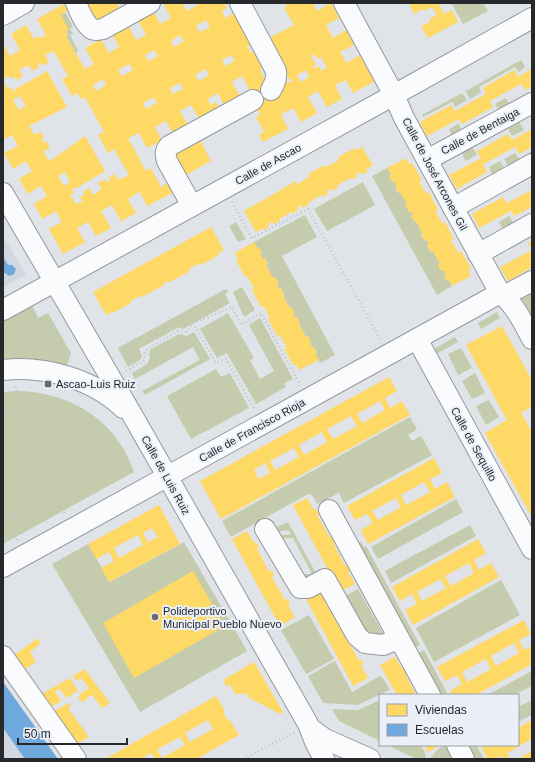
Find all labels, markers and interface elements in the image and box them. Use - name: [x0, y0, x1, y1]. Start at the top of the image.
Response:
- street label: Calle de Bentaiga: [439, 105, 522, 157]
- street label: Calle de José Arcones Gil: [400, 116, 470, 232]
- street label: Calle de Ascao: [233, 141, 303, 187]
- place label: Ascao-Luis Ruiz: [56, 378, 135, 390]
- marker: Ascao-Luis Ruiz: [43, 379, 53, 389]
- street label: Calle de Francisco Rioja: [197, 395, 308, 464]
- street label: Calle de Sequillo: [449, 405, 499, 483]
- street label: Calle de Luis Ruiz: [139, 433, 193, 517]
- place label: Polideportivo Municipal Pueblo Nuevo: [163, 605, 282, 630]
- marker: Polideportivo Municipal Pueblo Nuevo: [150, 612, 160, 622]
- legend: [379, 694, 519, 746]
- text: Viviendas: [415, 703, 467, 717]
- scale bar: [18, 720, 127, 746]
- text: Escuelas: [415, 723, 464, 737]
- text: 50 m: [24, 727, 51, 741]

